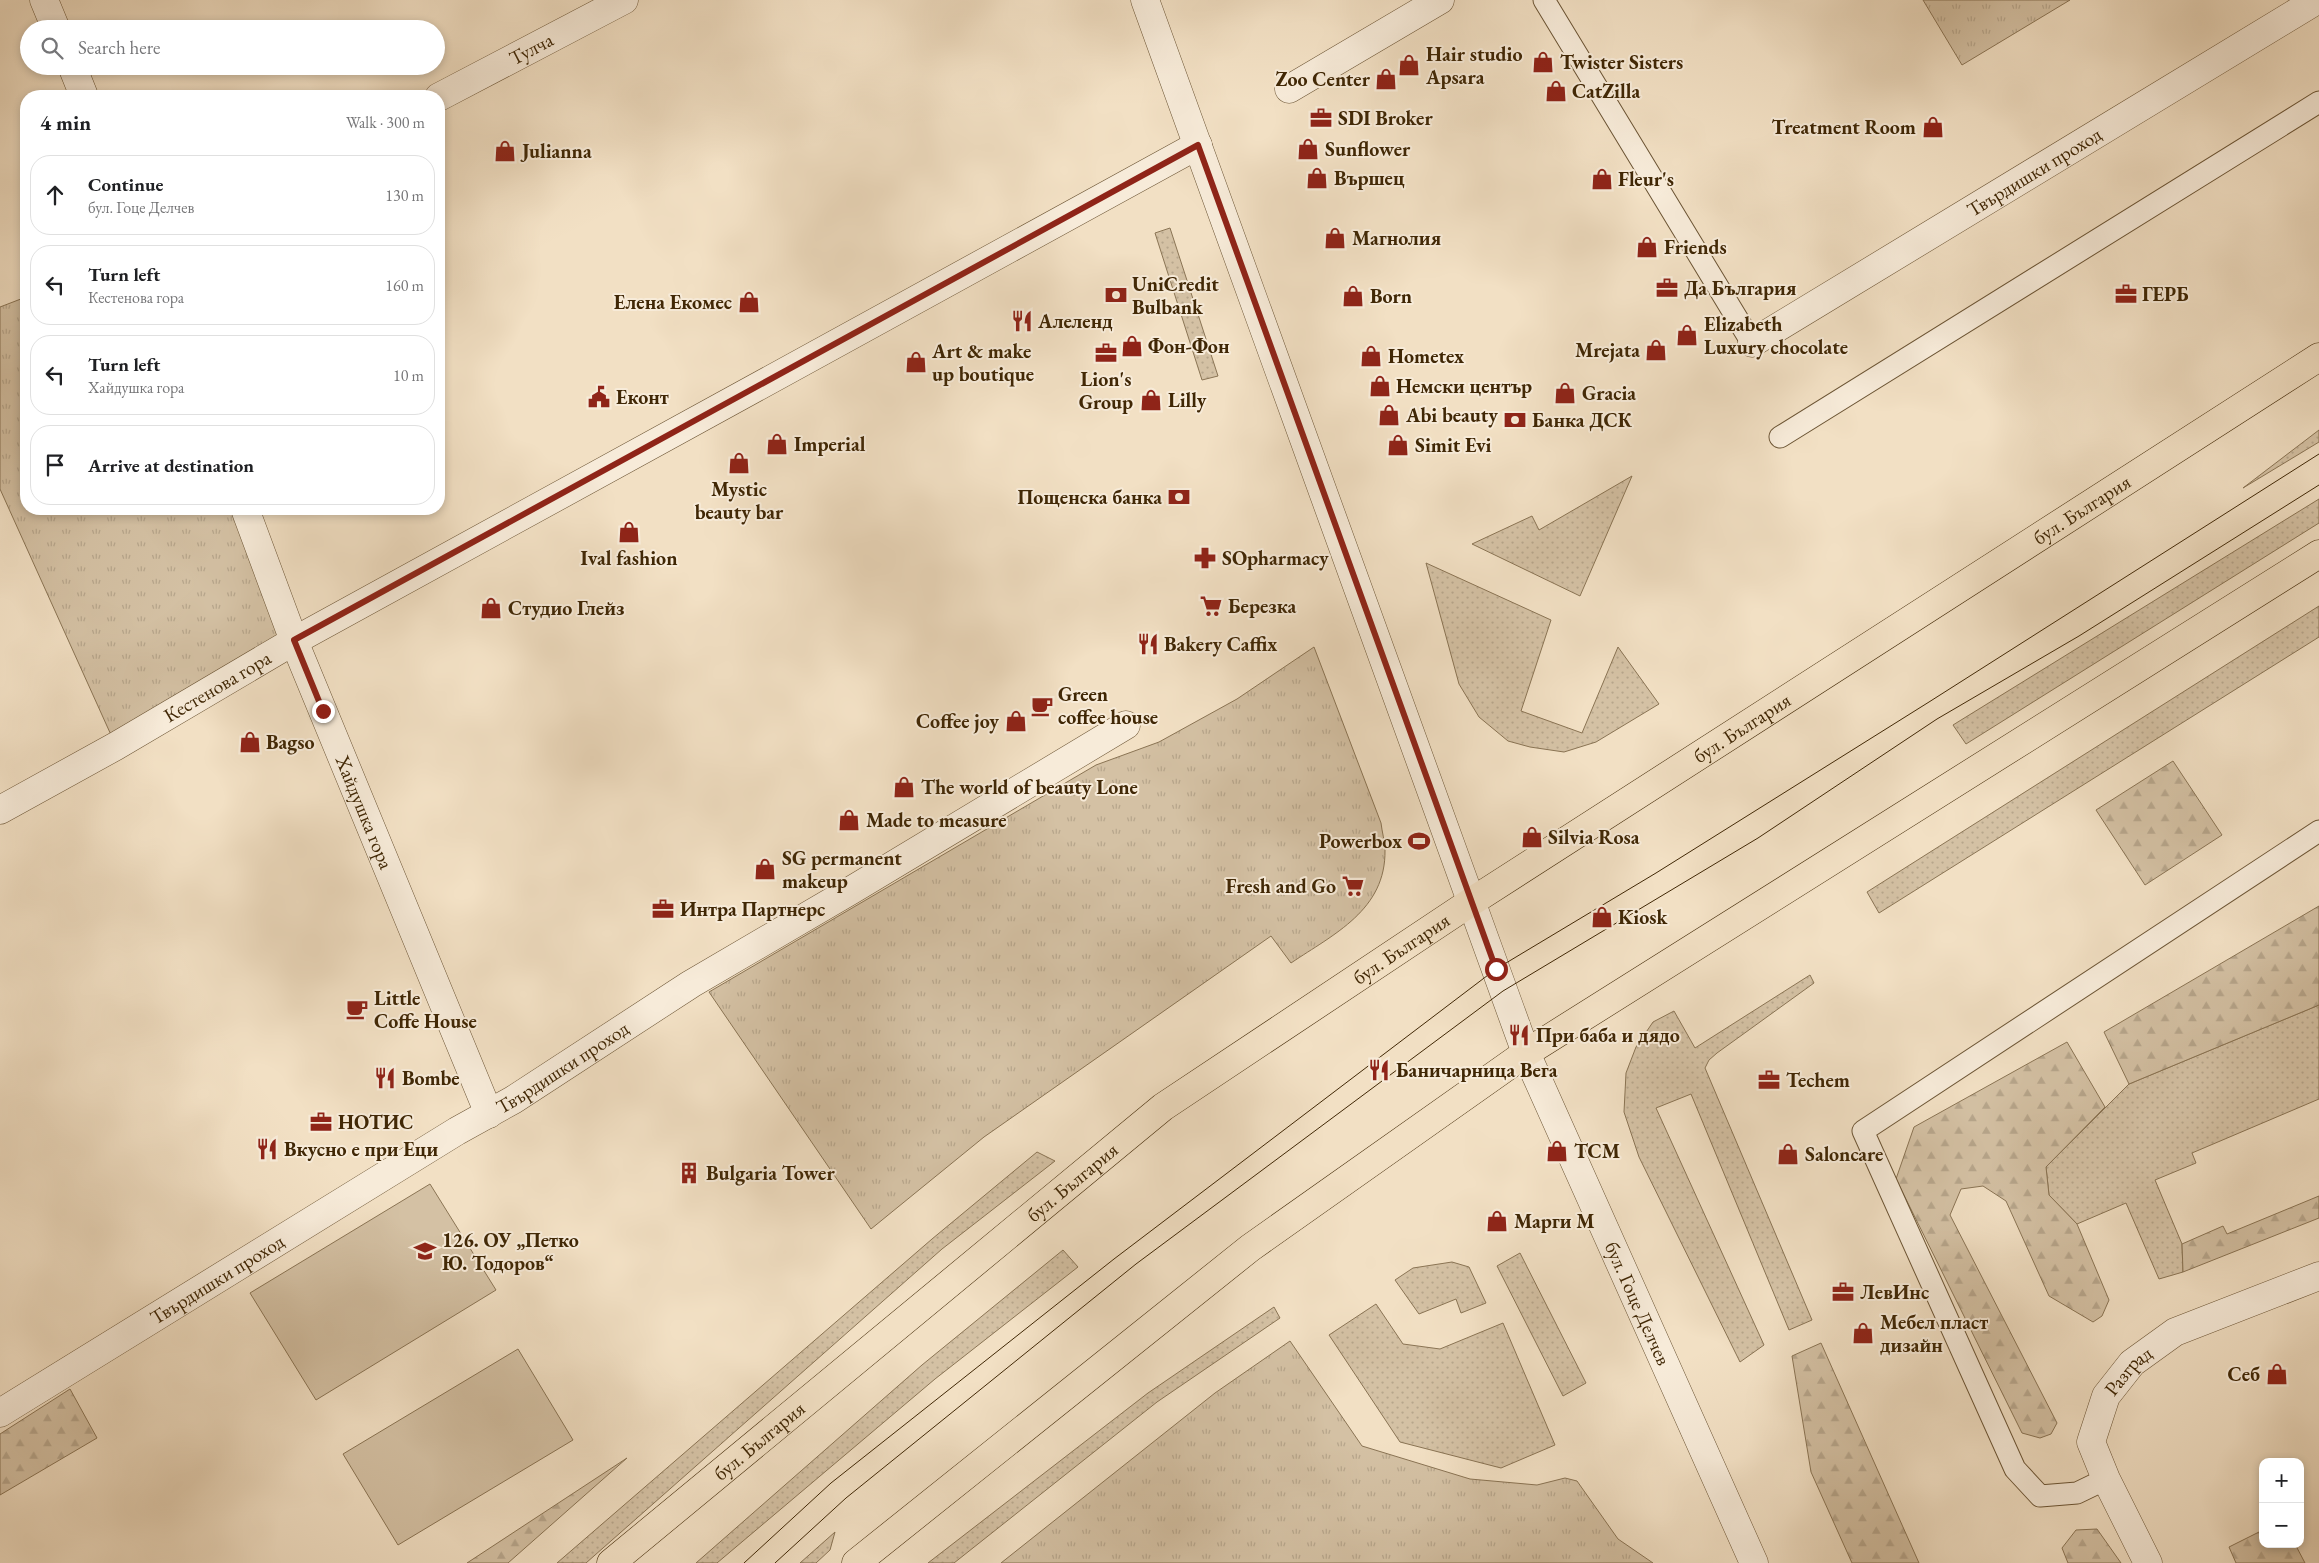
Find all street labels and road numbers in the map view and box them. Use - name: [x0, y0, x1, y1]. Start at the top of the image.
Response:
- street label: Тулча: [505, 26, 558, 71]
- street label: Твърдишки проход: [1962, 121, 2106, 223]
- street label: бул. България: [2028, 468, 2136, 550]
- street label: Кестенова гора: [159, 645, 276, 728]
- street label: бул. България: [1688, 687, 1796, 769]
- street label: Хайдушка гора: [329, 751, 400, 873]
- street label: бул. България: [1348, 907, 1455, 990]
- street label: Твърдишки проход: [491, 1015, 634, 1120]
- street label: бул. България: [1021, 1137, 1123, 1228]
- street label: Твърдишки проход: [145, 1228, 289, 1330]
- street label: бул. Гоце Делчев: [1599, 1237, 1677, 1369]
- street label: Разград: [2098, 1340, 2157, 1401]
- street label: бул. България: [708, 1395, 810, 1486]

